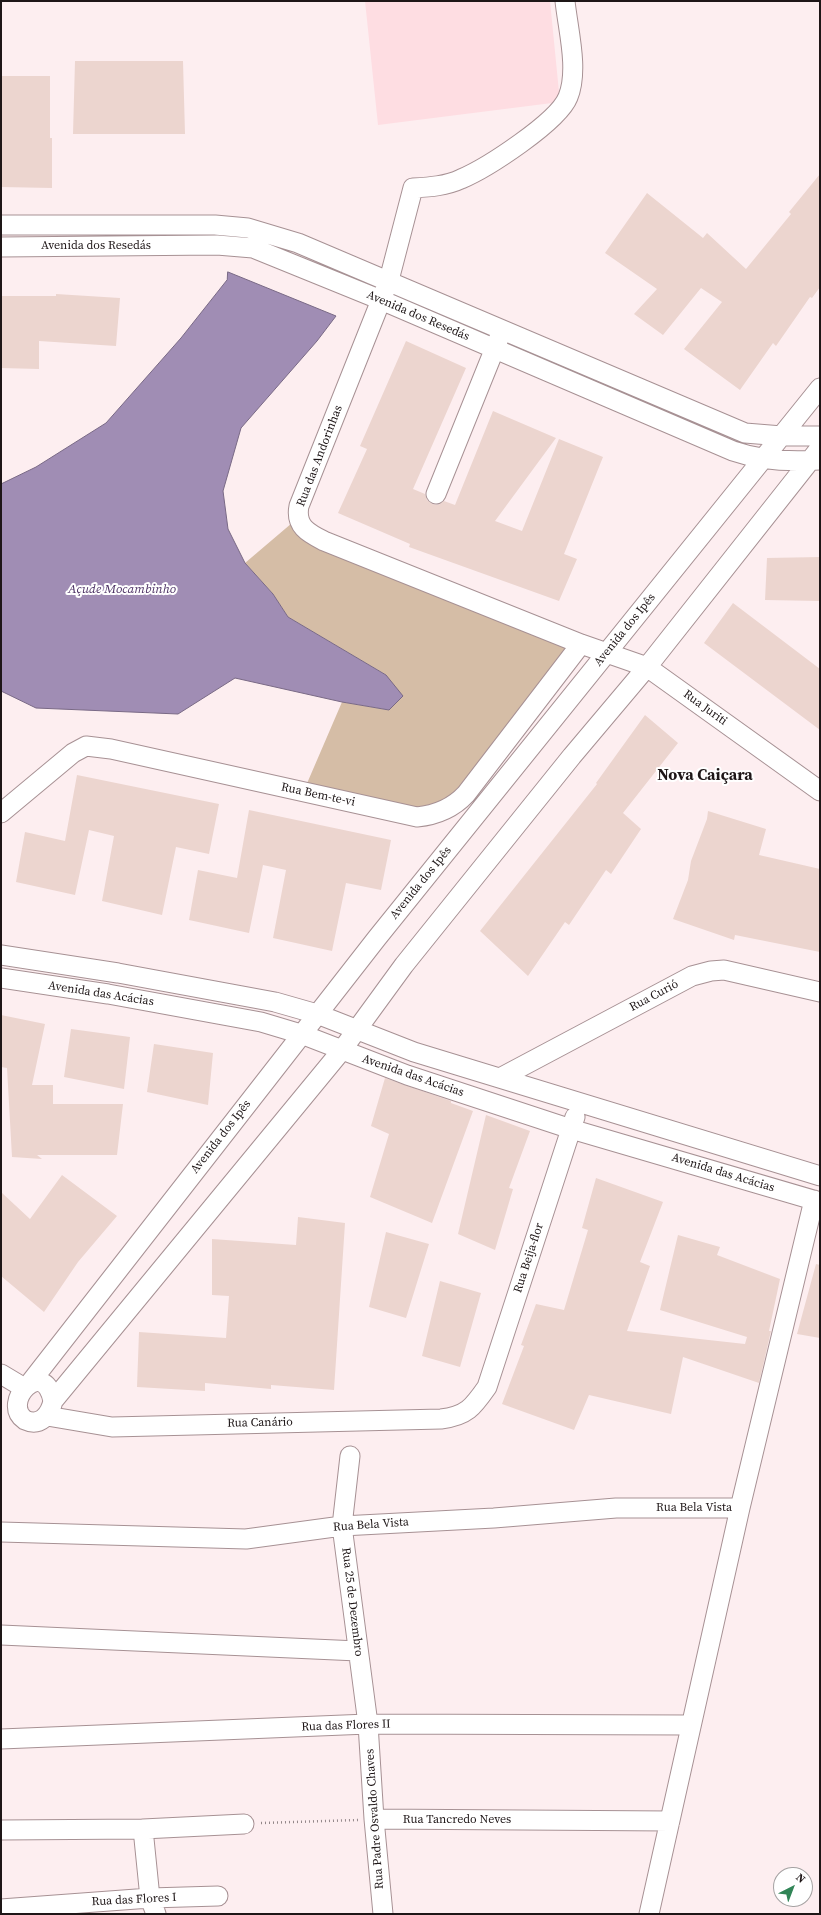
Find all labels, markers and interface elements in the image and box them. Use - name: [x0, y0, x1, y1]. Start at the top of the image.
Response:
- street label: Avenida dos Resedás: [41, 239, 151, 253]
- street label: Avenida dos Resedás: [364, 288, 472, 344]
- street label: Rua das Andorinhas: [294, 403, 346, 509]
- water label: Açude Mocambinho: [68, 582, 176, 598]
- street label: Avenida dos Ipês: [591, 591, 659, 669]
- street label: Rua Juriti: [680, 687, 730, 729]
- district label: Nova Caiçara: [657, 766, 753, 786]
- street label: Rua Bem-te-vi: [280, 780, 356, 810]
- street label: Avenida dos Ipês: [387, 844, 455, 922]
- street label: Rua Curió: [627, 977, 681, 1015]
- street label: Avenida das Acácias: [47, 979, 155, 1009]
- street label: Avenida das Acácias: [360, 1052, 466, 1100]
- street label: Avenida dos Ipês: [188, 1097, 254, 1177]
- street label: Avenida das Acácias: [670, 1150, 776, 1196]
- street label: Rua Beija-flor: [511, 1221, 547, 1295]
- street label: Rua Canário: [227, 1415, 293, 1431]
- street label: Rua Bela Vista: [656, 1501, 732, 1515]
- street label: Rua Bela Vista: [333, 1515, 409, 1535]
- street label: Rua 25 de Dezembro: [338, 1547, 366, 1657]
- street label: Rua das Flores II: [301, 1717, 391, 1735]
- street label: Rua Padre Osvaldo Chaves: [363, 1748, 387, 1890]
- street label: Rua Tancredo Neves: [403, 1813, 511, 1827]
- north arrow: [773, 1867, 813, 1907]
- text: N: [793, 1870, 809, 1887]
- street label: Rua das Flores I: [91, 1891, 177, 1909]

